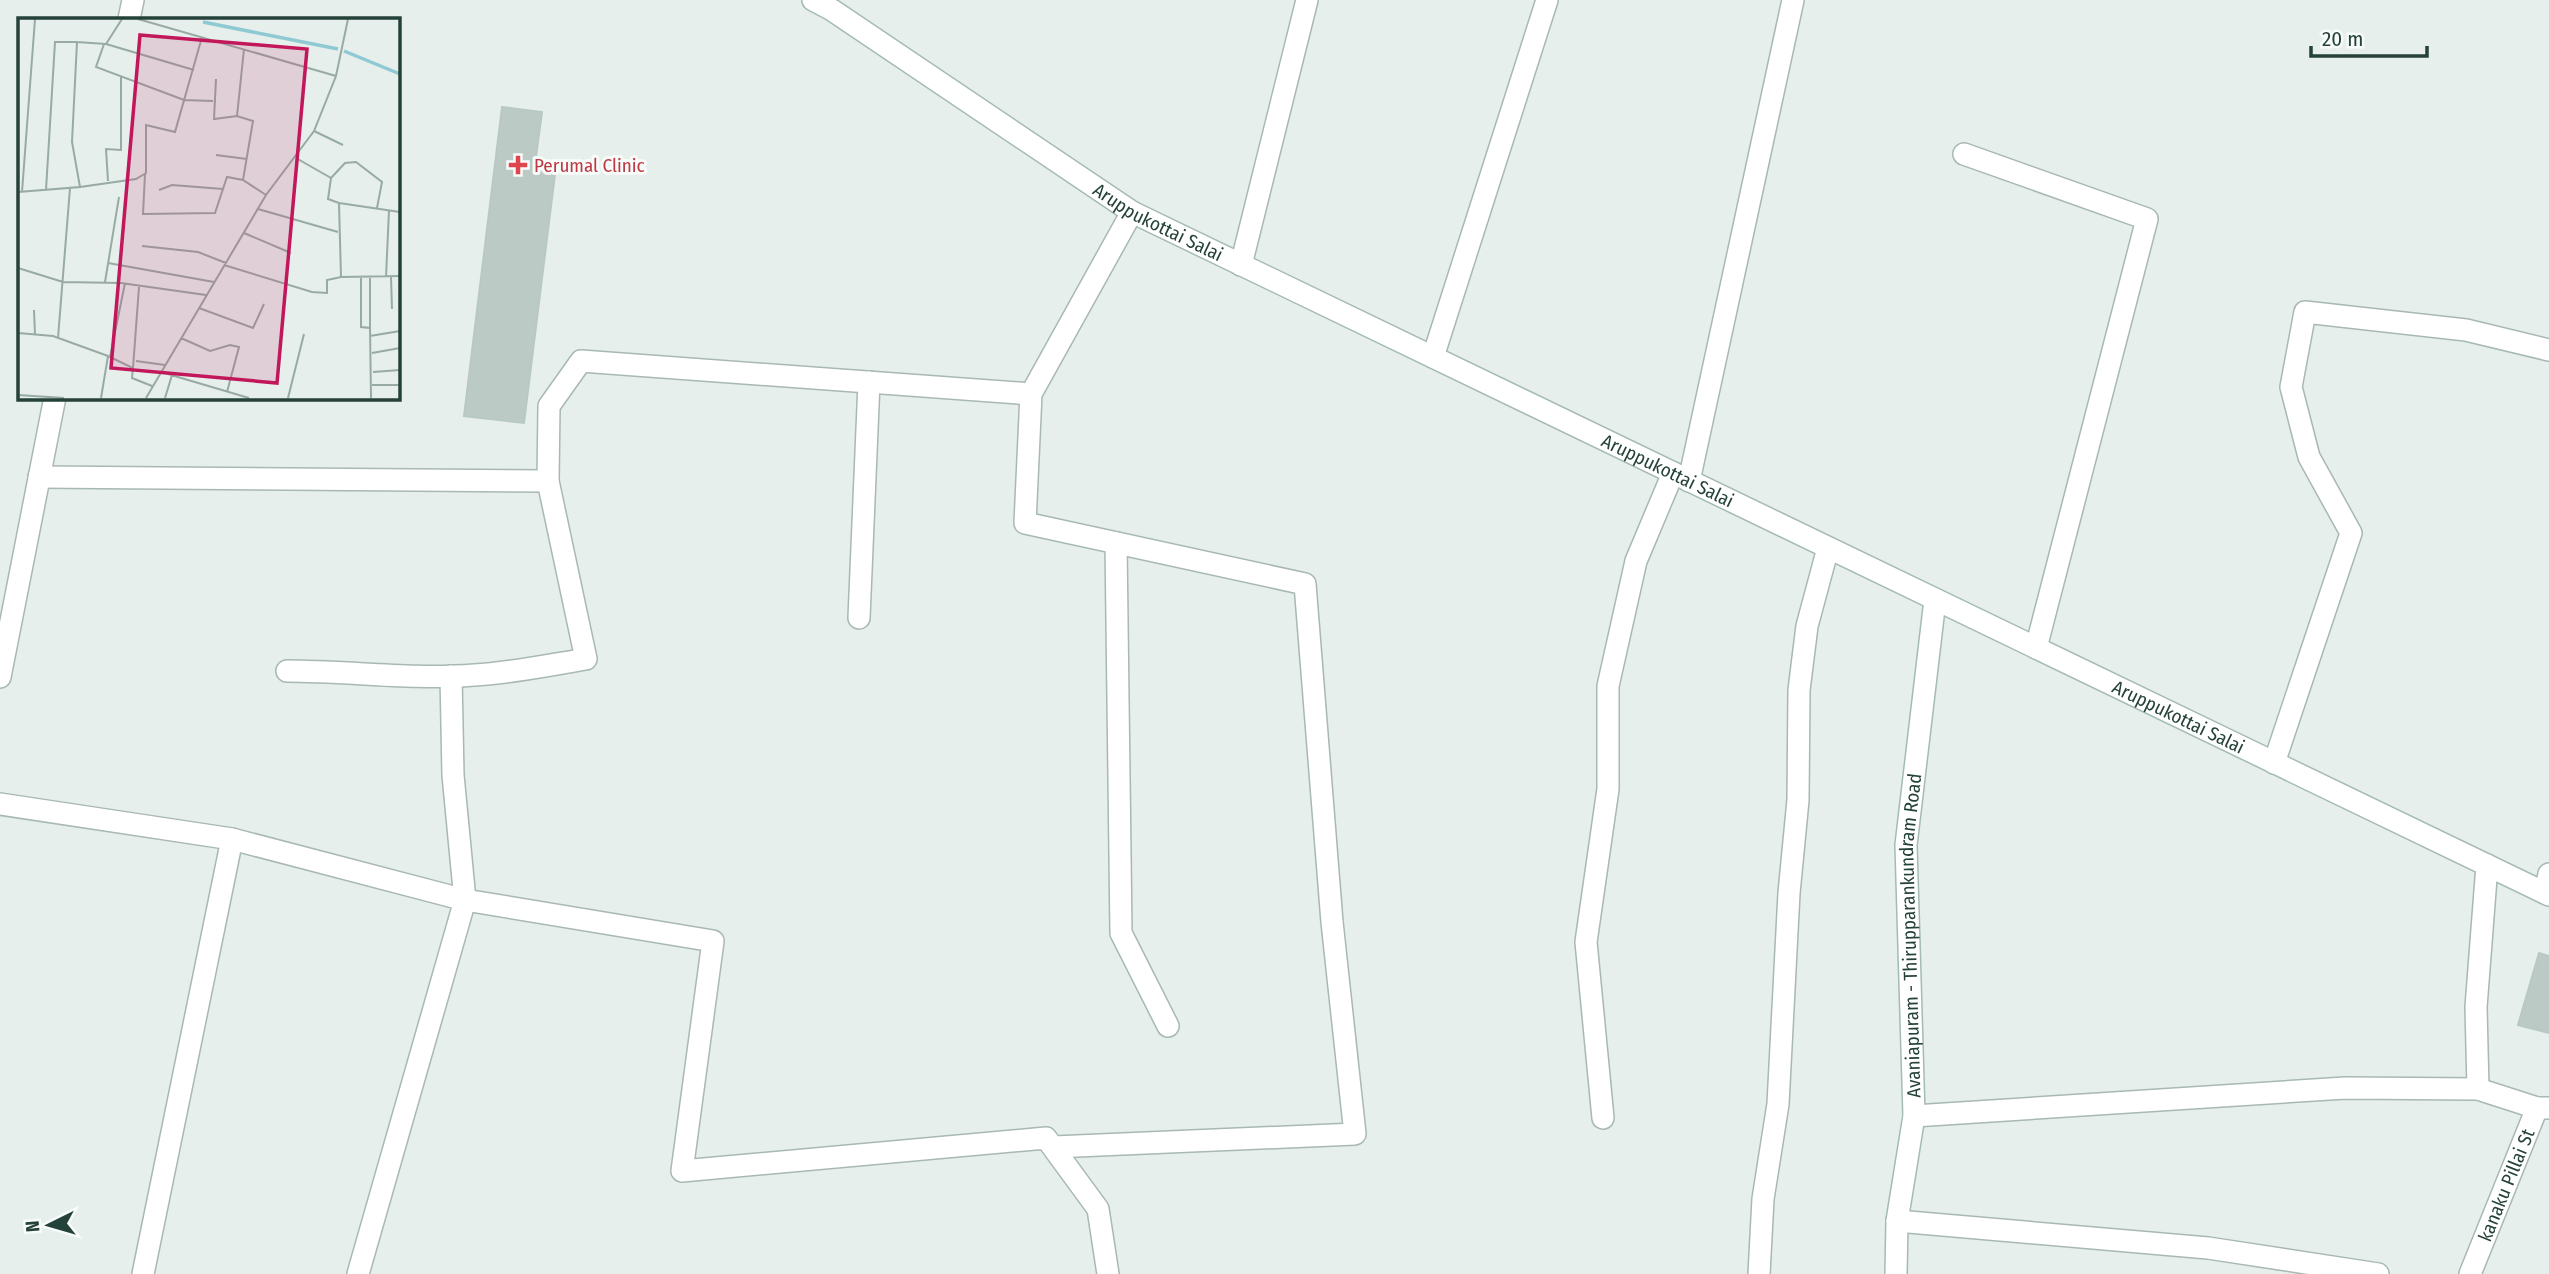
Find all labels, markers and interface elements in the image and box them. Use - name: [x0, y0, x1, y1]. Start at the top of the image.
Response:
- scale bar: [2311, 14, 2426, 58]
- inset map: [18, 18, 399, 399]
- text: 20 m: [2322, 26, 2363, 52]
- place label: Perumal Clinic: [534, 154, 645, 177]
- marker: Perumal Clinic: [508, 155, 528, 175]
- street label: Aruppukottai Salai: [1089, 178, 1227, 266]
- street label: Aruppukottai Salai: [1598, 429, 1738, 512]
- street label: Aruppukottai Salai: [2109, 675, 2248, 758]
- street label: Avaniapuram - Thirupparankundram Road: [1894, 772, 1926, 1098]
- street label: kanaku Pillai St: [2473, 1125, 2539, 1245]
- north arrow: [14, 1190, 84, 1260]
- text: N: [21, 1220, 45, 1233]

